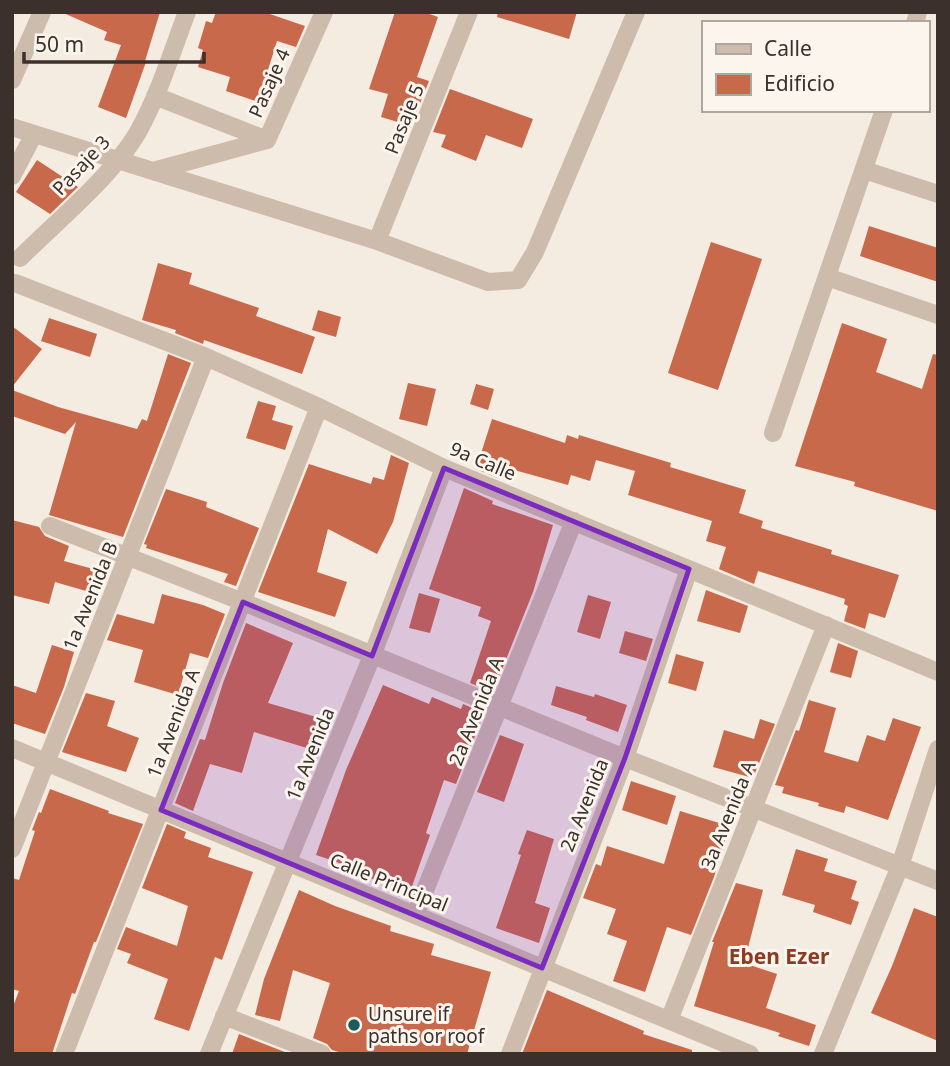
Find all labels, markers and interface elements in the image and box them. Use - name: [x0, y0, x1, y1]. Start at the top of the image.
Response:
- scale bar: [24, 21, 205, 65]
- legend: [702, 21, 929, 112]
- text: 50 m: [35, 30, 84, 58]
- text: Calle: [764, 34, 812, 62]
- street label: Pasaje 4: [242, 44, 296, 122]
- text: Edificio: [764, 69, 835, 97]
- street label: Pasaje 5: [378, 80, 430, 158]
- street label: Pasaje 3: [46, 129, 116, 201]
- street label: 9a Calle: [446, 435, 520, 487]
- street label: 1a Avenida B: [56, 538, 124, 654]
- street label: 2a Avenida A: [442, 652, 510, 769]
- street label: 1a Avenida A: [140, 664, 206, 781]
- street label: 1a Avenida: [280, 704, 340, 804]
- street label: 2a Avenida: [554, 755, 614, 855]
- street label: 3a Avenida A: [694, 756, 762, 873]
- street label: Calle Principal: [326, 846, 452, 918]
- district label: Eben Ezer: [729, 942, 830, 970]
- place label: Unsure if paths or roof: [368, 1001, 486, 1049]
- marker: Unsure if paths or roof: [346, 1017, 362, 1033]

